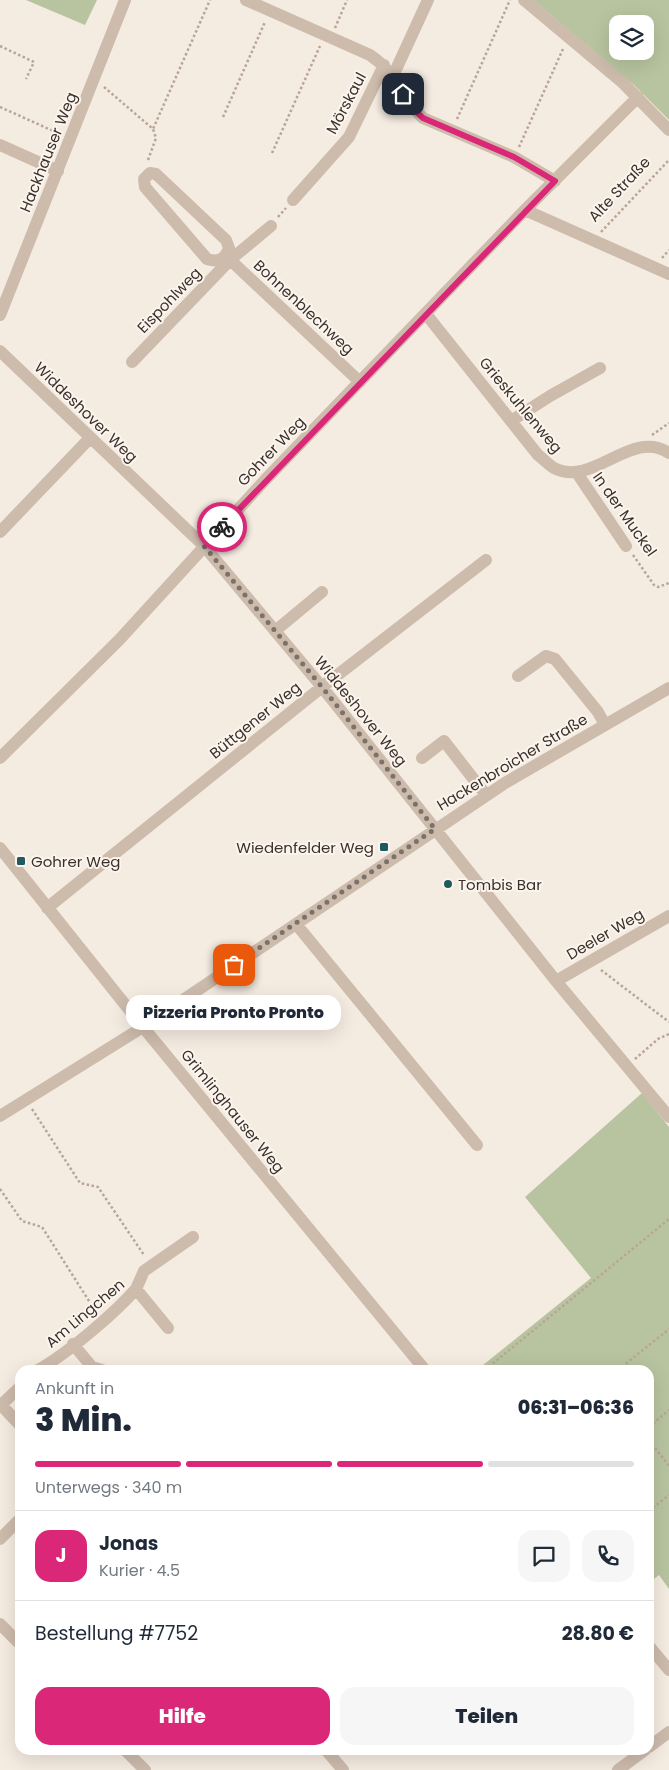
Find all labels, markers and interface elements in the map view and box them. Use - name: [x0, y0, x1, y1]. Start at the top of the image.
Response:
- map controls: [609, 15, 654, 60]
- button: layers: [609, 15, 654, 60]
- street label: Mörskaul: [321, 68, 371, 138]
- pin: [382, 73, 424, 115]
- icon: home: [389, 80, 417, 108]
- street label: Hackhauser Weg: [14, 89, 82, 215]
- street label: Alte Straße: [583, 152, 655, 226]
- street label: Bohnenblechweg: [249, 255, 359, 359]
- street label: Eispohlweg: [132, 262, 206, 338]
- street label: Grieskuhlenweg: [475, 353, 567, 457]
- street label: Widdeshover Weg: [30, 357, 142, 467]
- street label: Gohrer Weg: [232, 412, 310, 490]
- street label: In der Muckel: [588, 468, 662, 560]
- courier: [197, 502, 247, 552]
- icon: bike: [208, 513, 236, 541]
- street label: Widdeshover Weg: [310, 651, 412, 771]
- street label: Büttgener Weg: [205, 677, 305, 763]
- street label: Hackenbroicher Straße: [433, 709, 591, 815]
- place label: Wiedenfelder Weg: [236, 837, 374, 858]
- marker: Wiedenfelder Weg: [378, 841, 390, 853]
- place label: Gohrer Weg: [31, 851, 120, 872]
- marker: Gohrer Weg: [15, 855, 27, 867]
- place label: Tombis Bar: [458, 874, 542, 895]
- marker: Tombis Bar: [442, 878, 454, 890]
- street label: Deeler Weg: [563, 903, 647, 965]
- pin: [213, 944, 255, 986]
- icon: bag: [220, 951, 248, 979]
- callout: Pizzeria Pronto Pronto: [126, 995, 342, 1030]
- text: Pizzeria Pronto Pronto: [143, 1001, 324, 1024]
- street label: Grimlinghauser Weg: [176, 1045, 290, 1177]
- street label: Am Lingchen: [41, 1274, 129, 1352]
- text: Ankunft in: [35, 1377, 114, 1400]
- text: 06:31–06:36: [518, 1394, 634, 1421]
- text: 3 Min.: [35, 1397, 132, 1442]
- text: Unterwegs · 340 m: [35, 1476, 182, 1499]
- text: Jonas: [99, 1530, 158, 1557]
- button: chat: [518, 1530, 570, 1582]
- button: phone: [582, 1530, 634, 1582]
- text: J: [56, 1542, 66, 1569]
- text: Kurier · 4.5: [99, 1559, 180, 1582]
- text: Bestellung #7752: [35, 1620, 198, 1647]
- text: 28.80 €: [562, 1620, 634, 1647]
- button: Hilfe: [35, 1687, 330, 1745]
- button: Teilen: [340, 1687, 634, 1745]

